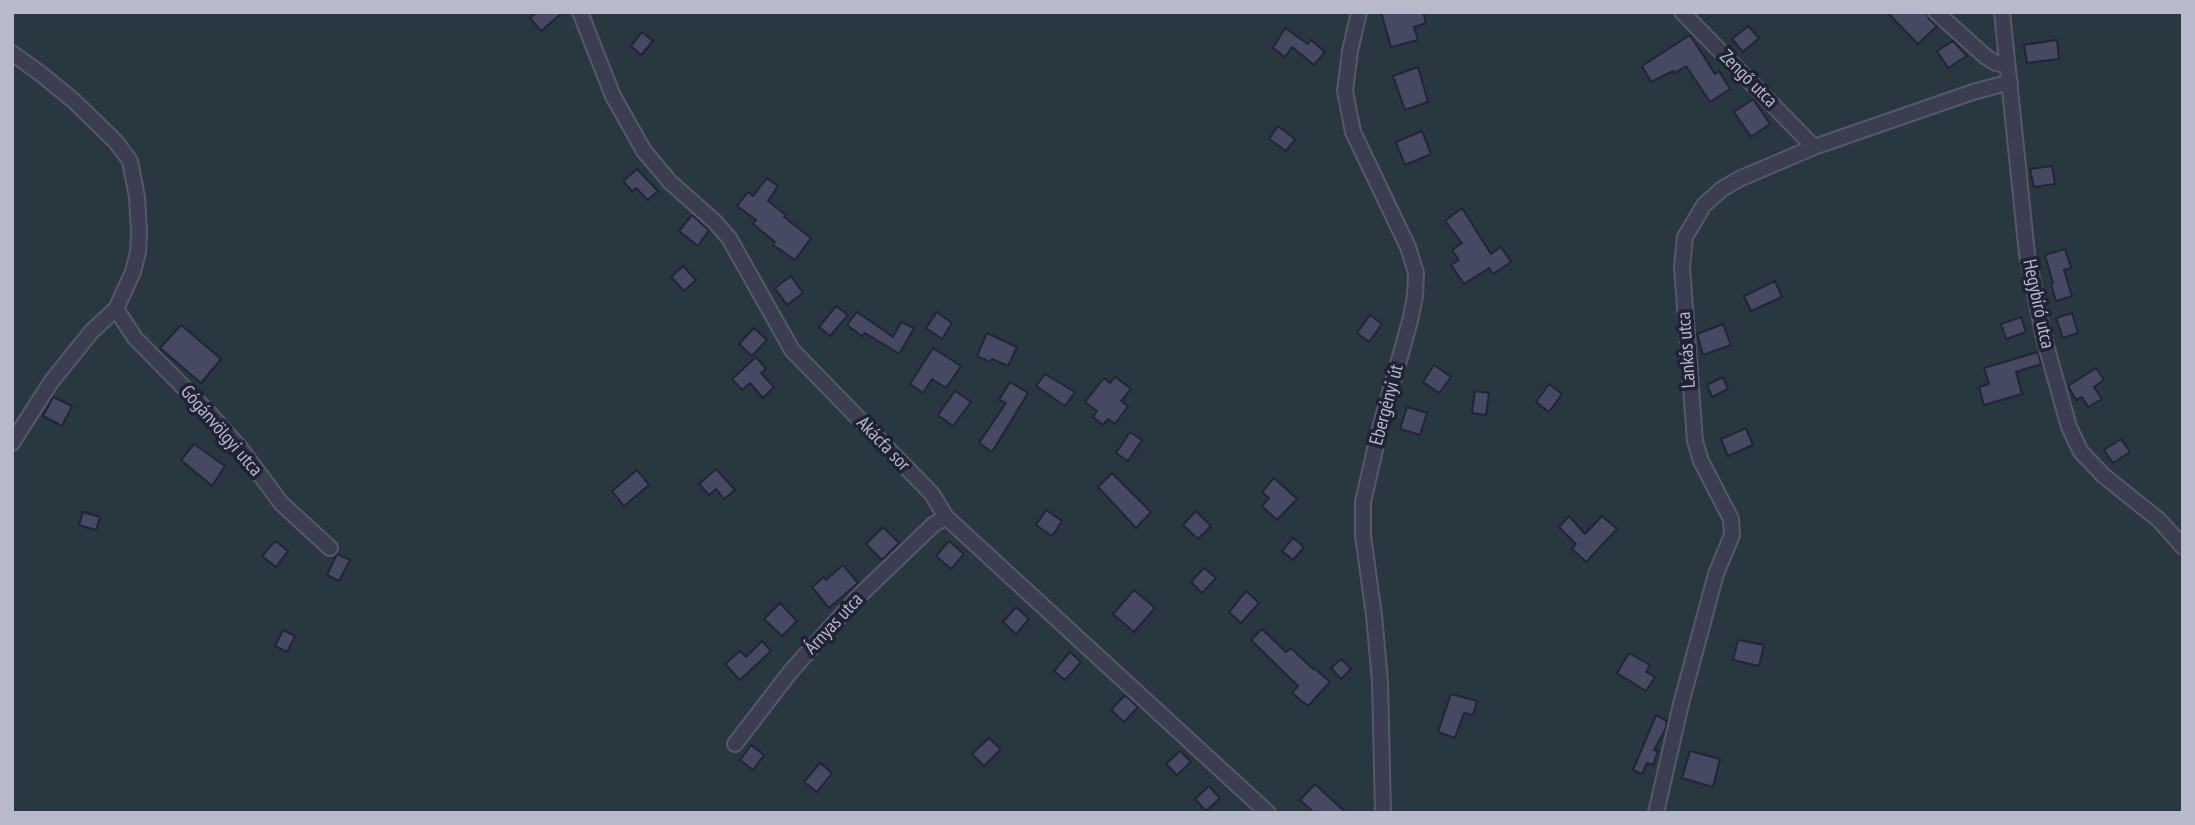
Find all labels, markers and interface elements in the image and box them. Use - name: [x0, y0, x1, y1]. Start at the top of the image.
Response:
- street label: Zengő utca: [1715, 46, 1781, 112]
- street label: Hegybíró utca: [2017, 257, 2059, 351]
- street label: Lankás utca: [1673, 311, 1701, 389]
- street label: Ebergényi út: [1365, 362, 1409, 448]
- street label: Gógánvölgyi utca: [175, 381, 267, 481]
- street label: Akácfa sor: [852, 412, 914, 476]
- street label: Árnyas utca: [800, 589, 868, 659]

